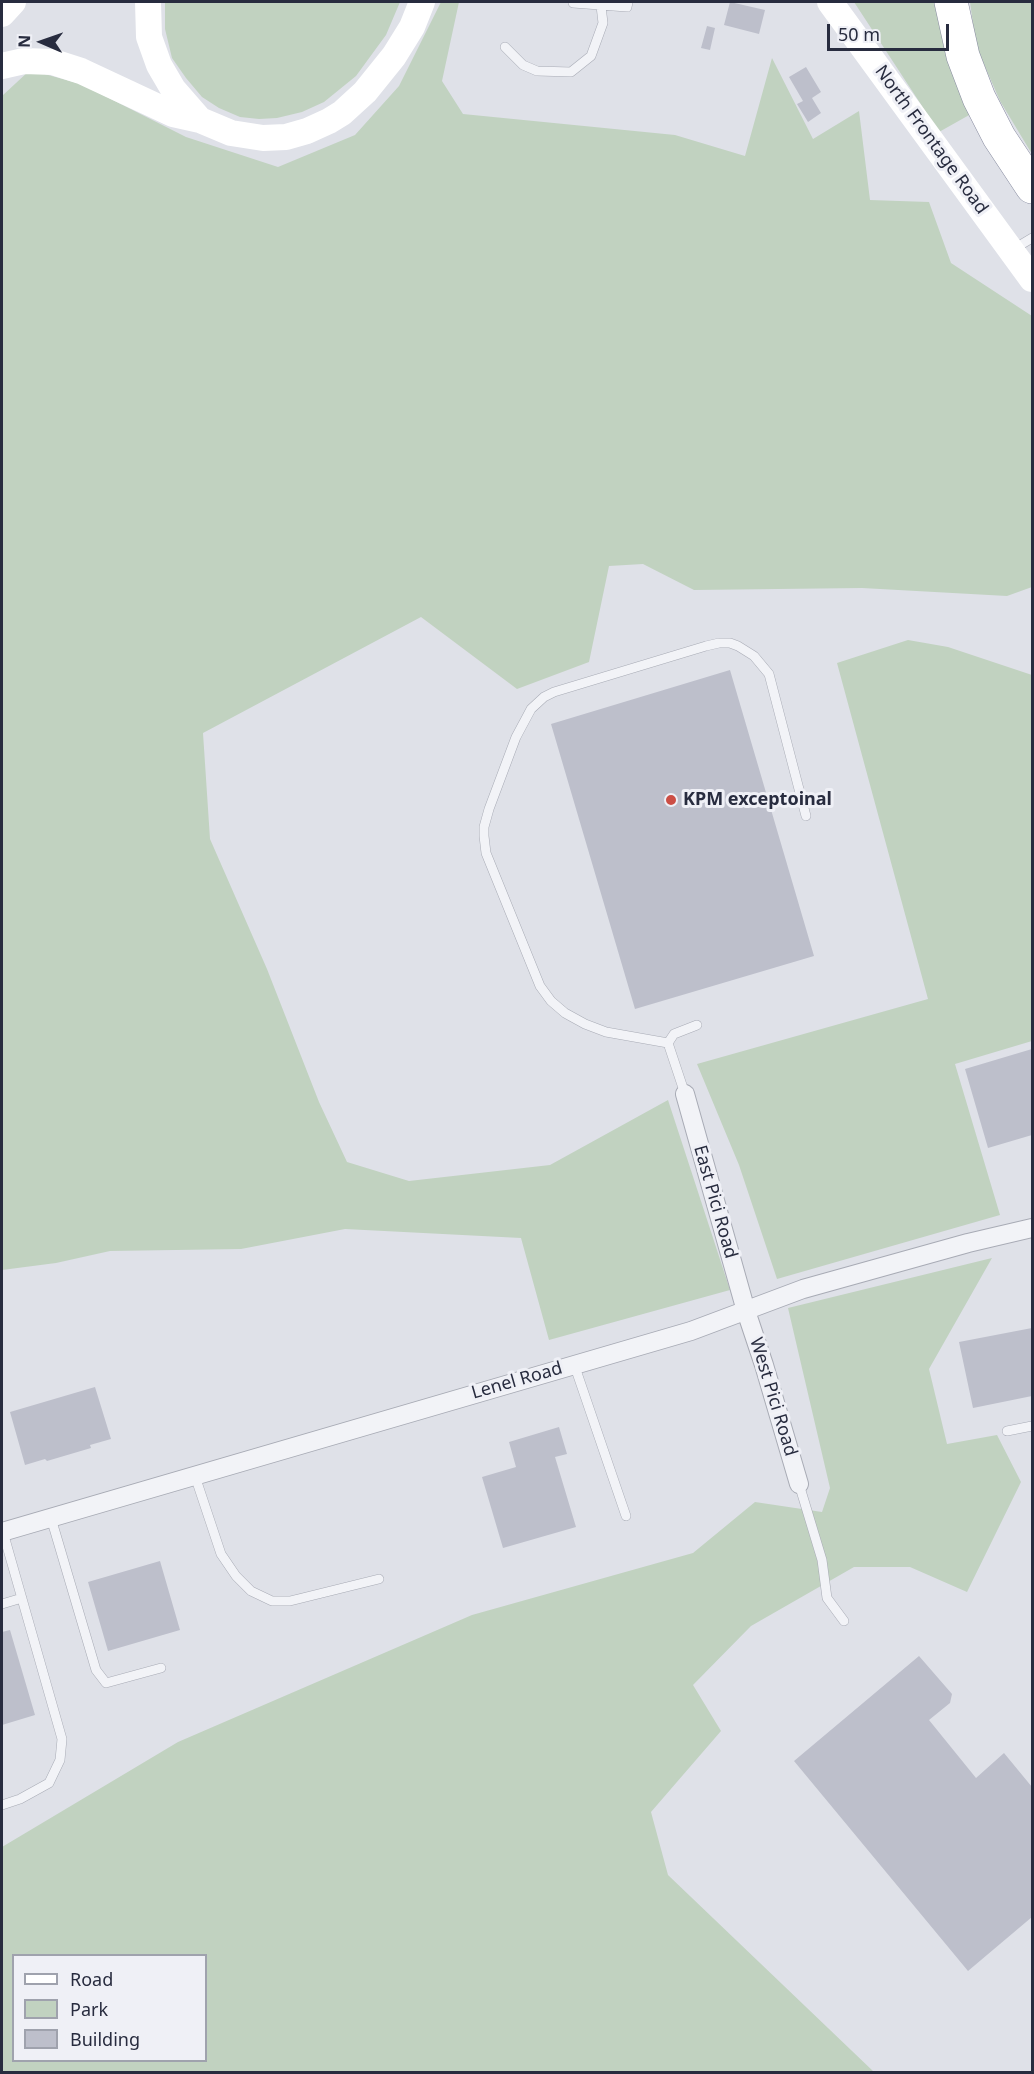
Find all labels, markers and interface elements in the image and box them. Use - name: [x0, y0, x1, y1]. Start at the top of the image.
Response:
- north arrow: [12, 12, 72, 72]
- scale bar: [830, 12, 952, 50]
- text: 50 m: [838, 22, 880, 46]
- text: N: [13, 34, 35, 48]
- street label: North Frontage Road: [870, 61, 992, 219]
- place label: KPM exceptoinal: [683, 789, 832, 811]
- marker: KPM exceptoinal: [664, 793, 678, 807]
- street label: East Pici Road: [689, 1143, 741, 1261]
- street label: West Pici Road: [745, 1335, 801, 1459]
- street label: Lenel Road: [469, 1358, 565, 1404]
- legend: [12, 1954, 207, 2062]
- text: Road: [70, 1967, 113, 1991]
- text: Park: [70, 1997, 108, 2021]
- text: Building: [70, 2027, 140, 2051]

